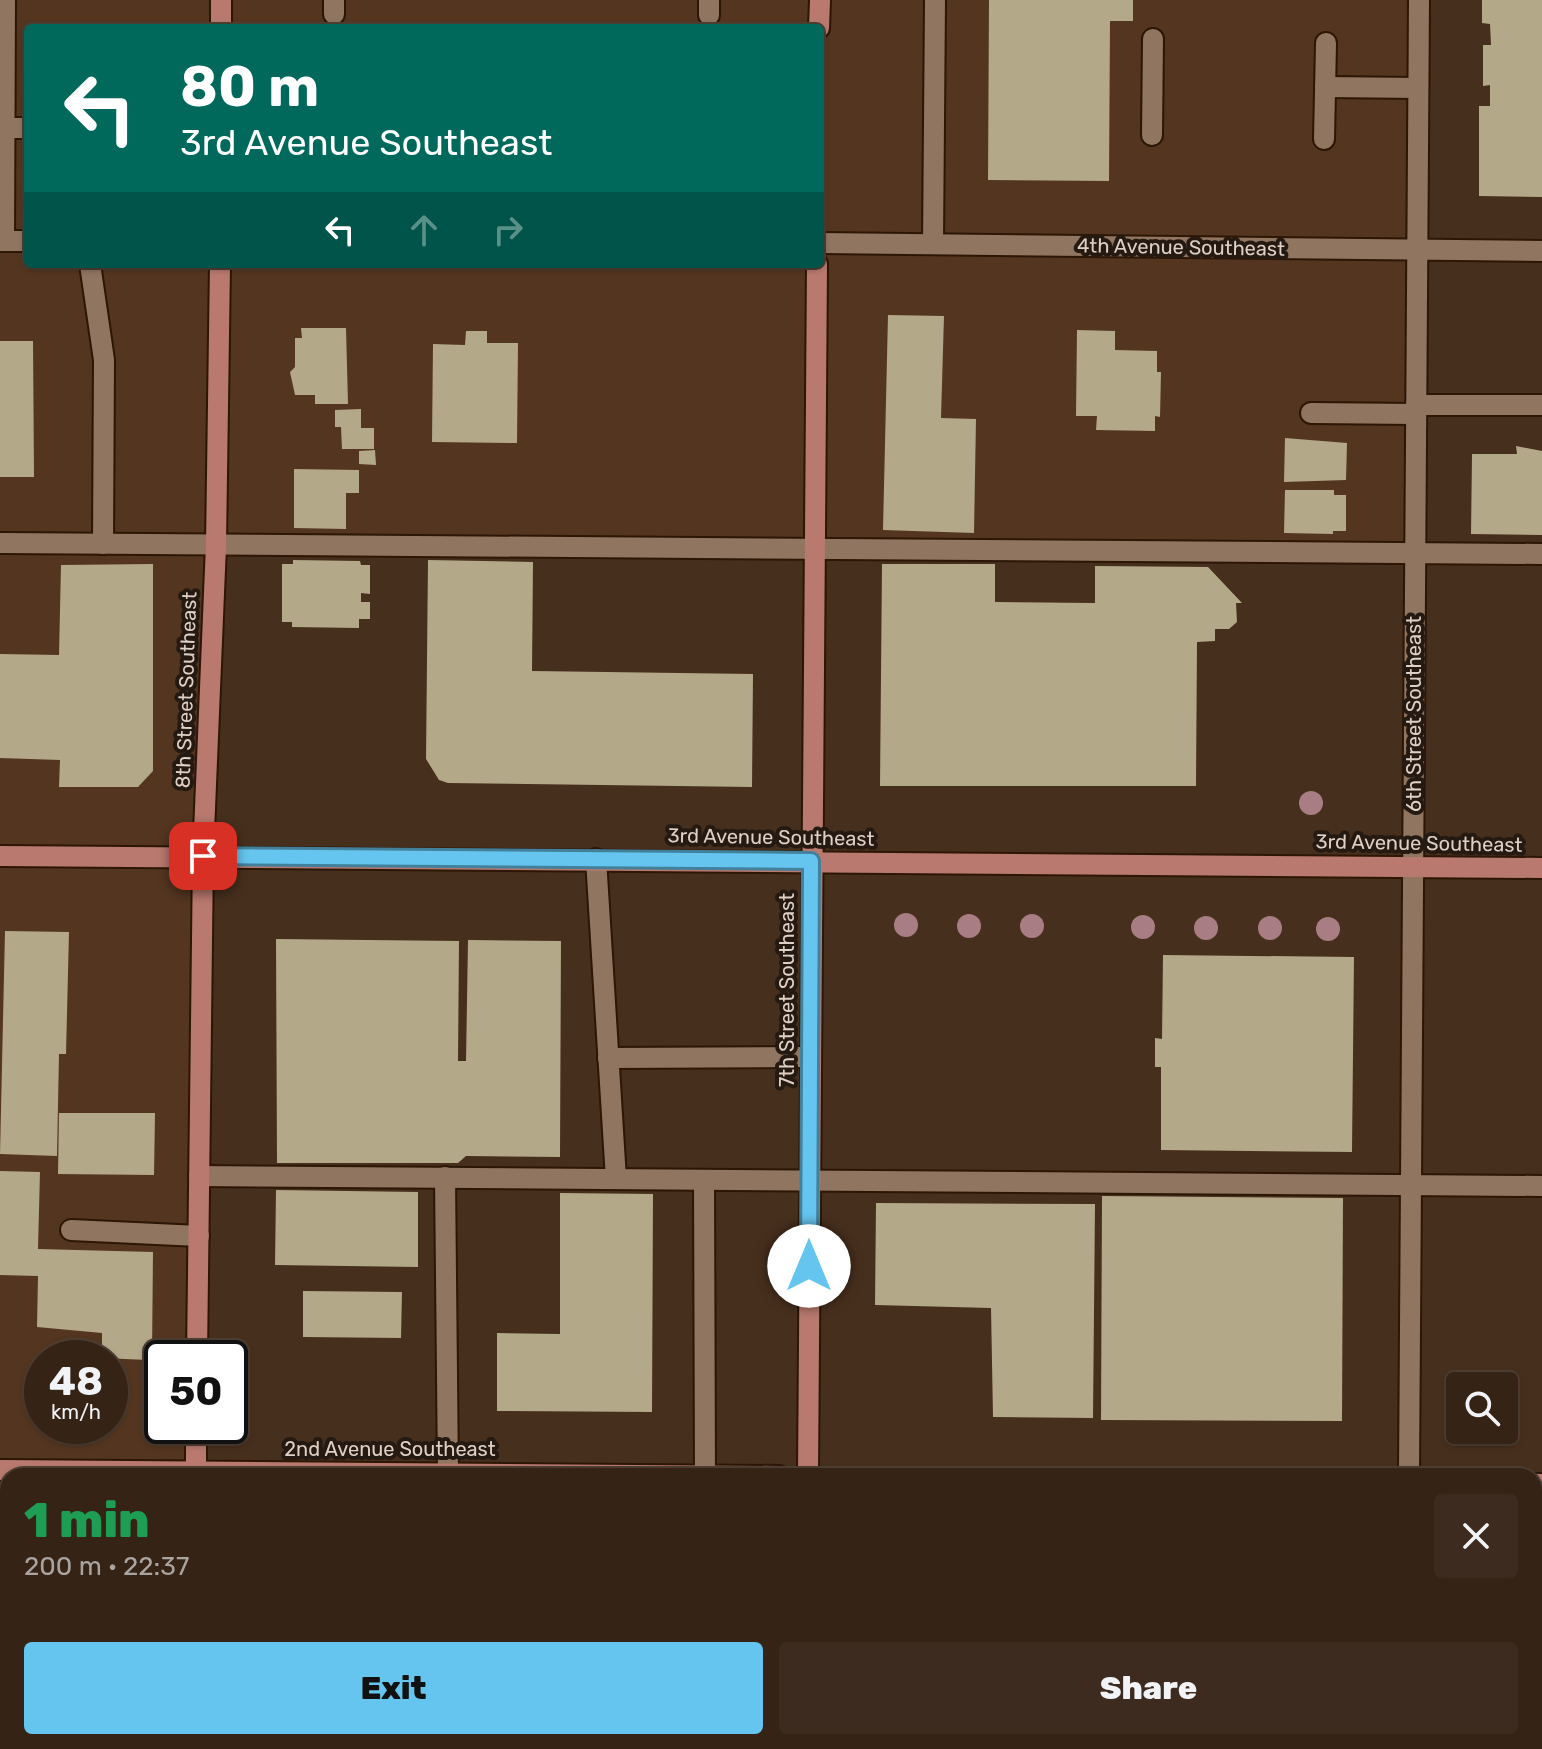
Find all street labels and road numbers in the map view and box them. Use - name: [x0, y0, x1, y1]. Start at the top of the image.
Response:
- street label: 4th Avenue Southeast: [1077, 233, 1285, 261]
- street label: 8th Street Southeast: [171, 591, 201, 789]
- street label: 6th Street Southeast: [1402, 616, 1426, 812]
- street label: 3rd Avenue Southeast: [667, 823, 875, 851]
- street label: 3rd Avenue Southeast: [1315, 829, 1523, 857]
- street label: 7th Street Southeast: [775, 893, 799, 1087]
- street label: 2nd Avenue Southeast: [284, 1437, 496, 1461]

